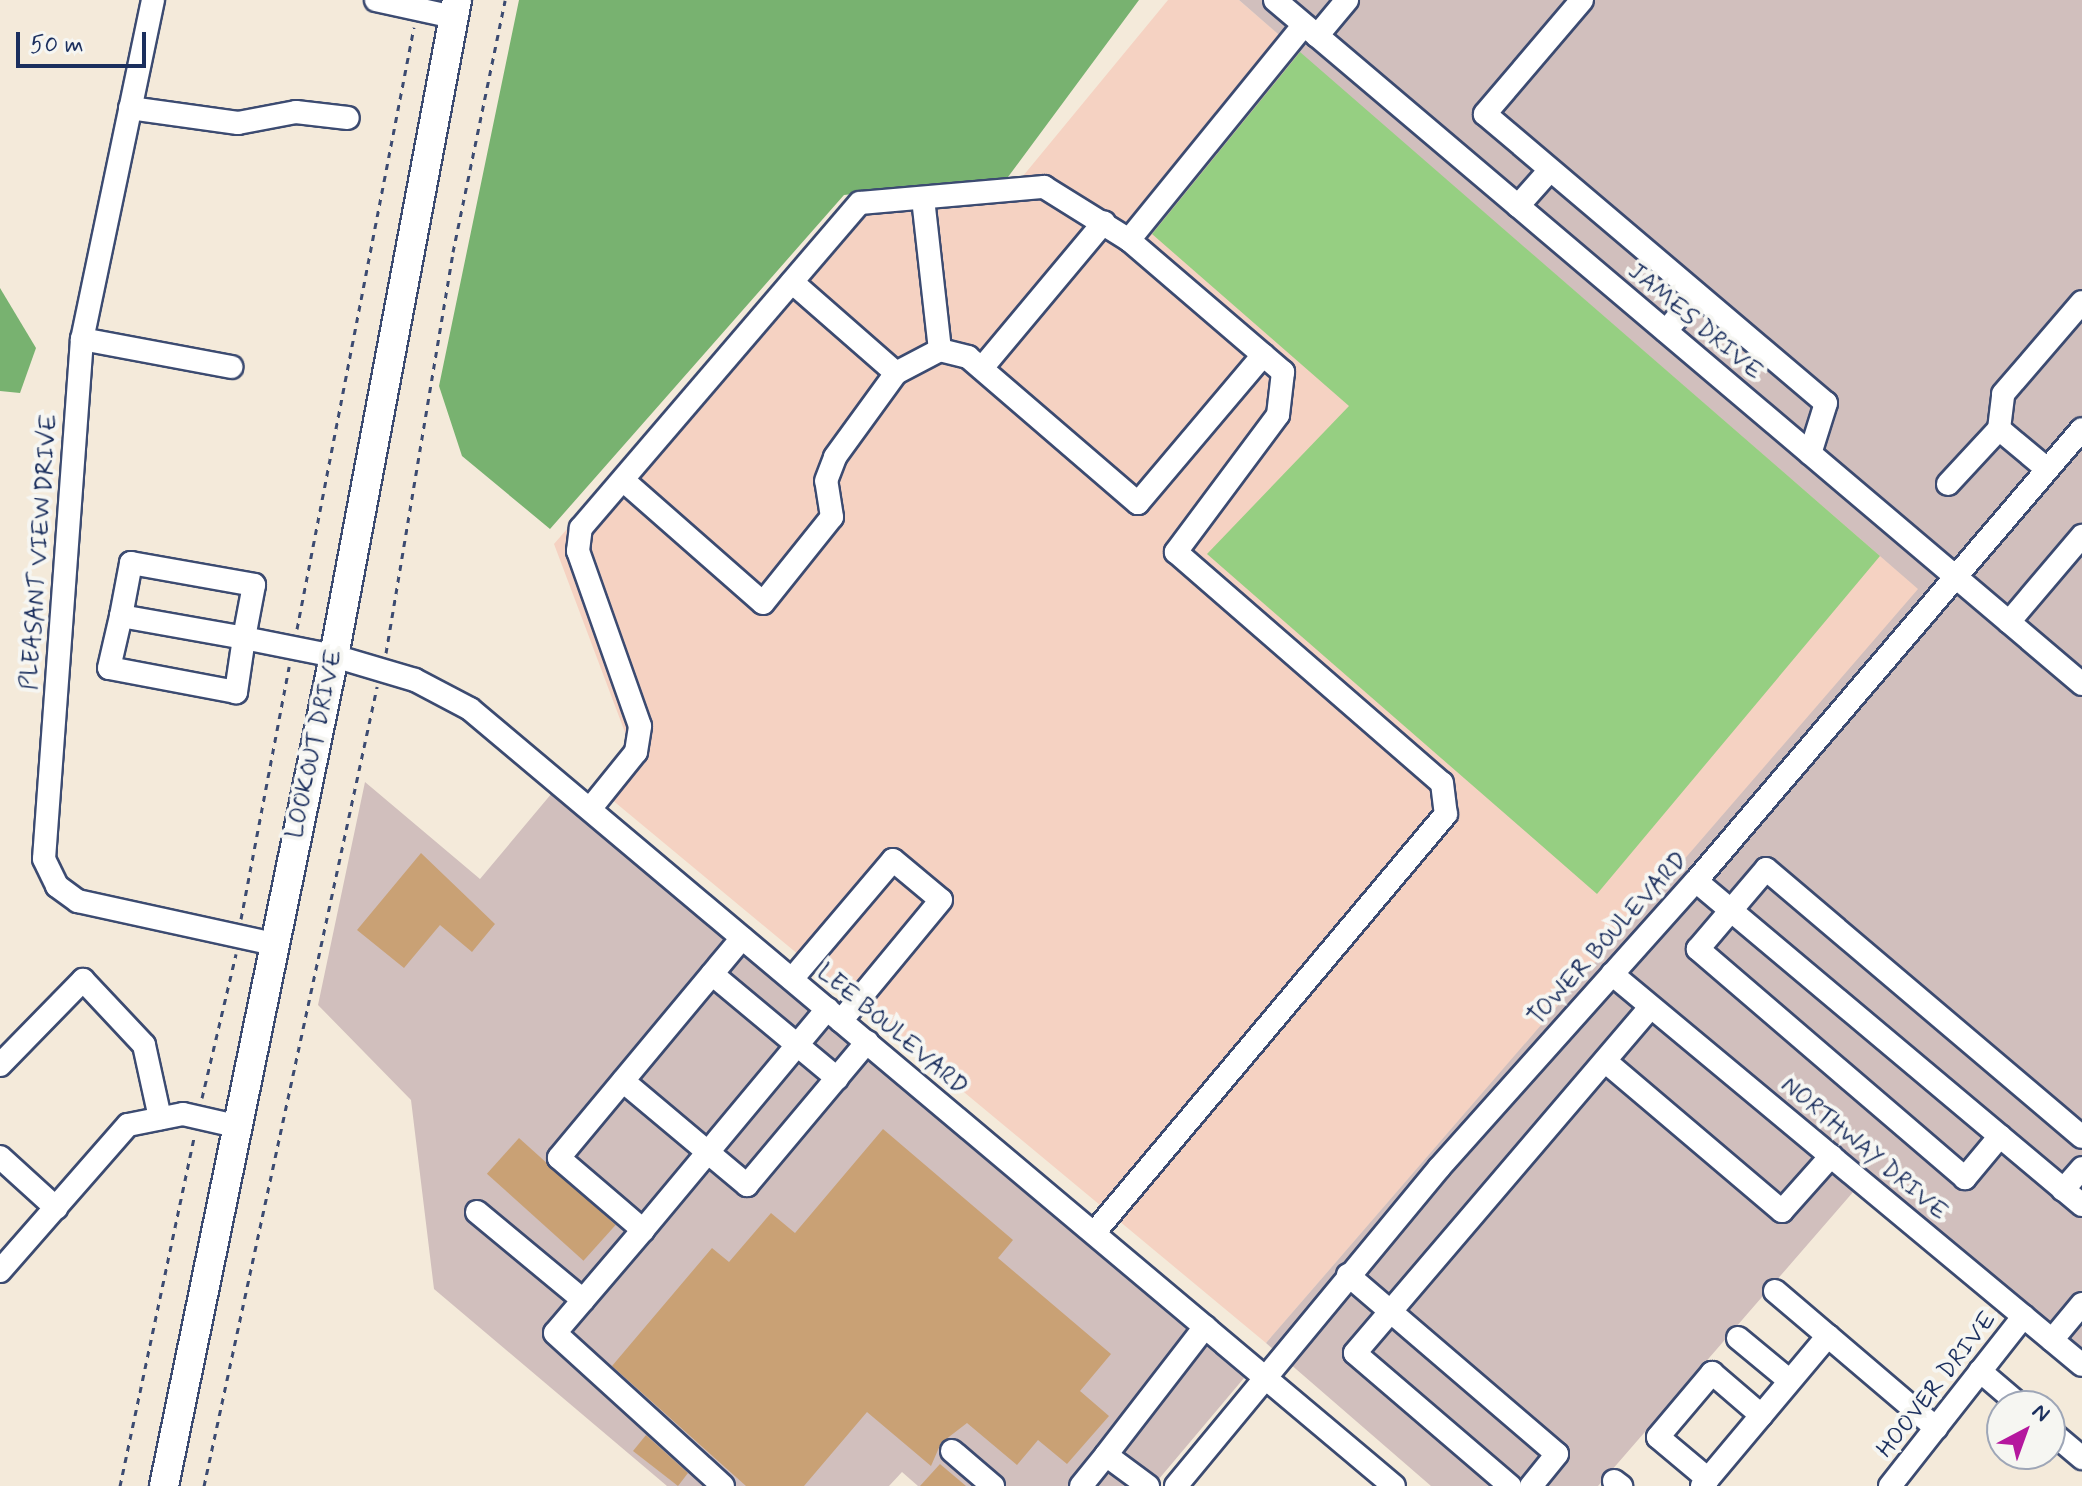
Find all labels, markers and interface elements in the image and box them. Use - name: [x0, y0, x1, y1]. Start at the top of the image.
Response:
- scale bar: [20, 16, 150, 66]
- text: 50 m: [30, 30, 84, 61]
- street label: JAMES DRIVE: [1622, 257, 1768, 387]
- street label: PLEASANT VIEW DRIVE: [16, 415, 64, 689]
- street label: LOOKOUT DRIVE: [281, 647, 349, 841]
- street label: TOWER BOULEVARD: [1523, 847, 1693, 1031]
- street label: LEE BOULEVARD: [811, 959, 973, 1101]
- street label: NORTHWAY DRIVE: [1775, 1071, 1953, 1227]
- street label: HOOVER DRIVE: [1871, 1306, 2003, 1464]
- north arrow: [1986, 1390, 2066, 1470]
- text: N: [2026, 1398, 2055, 1429]

